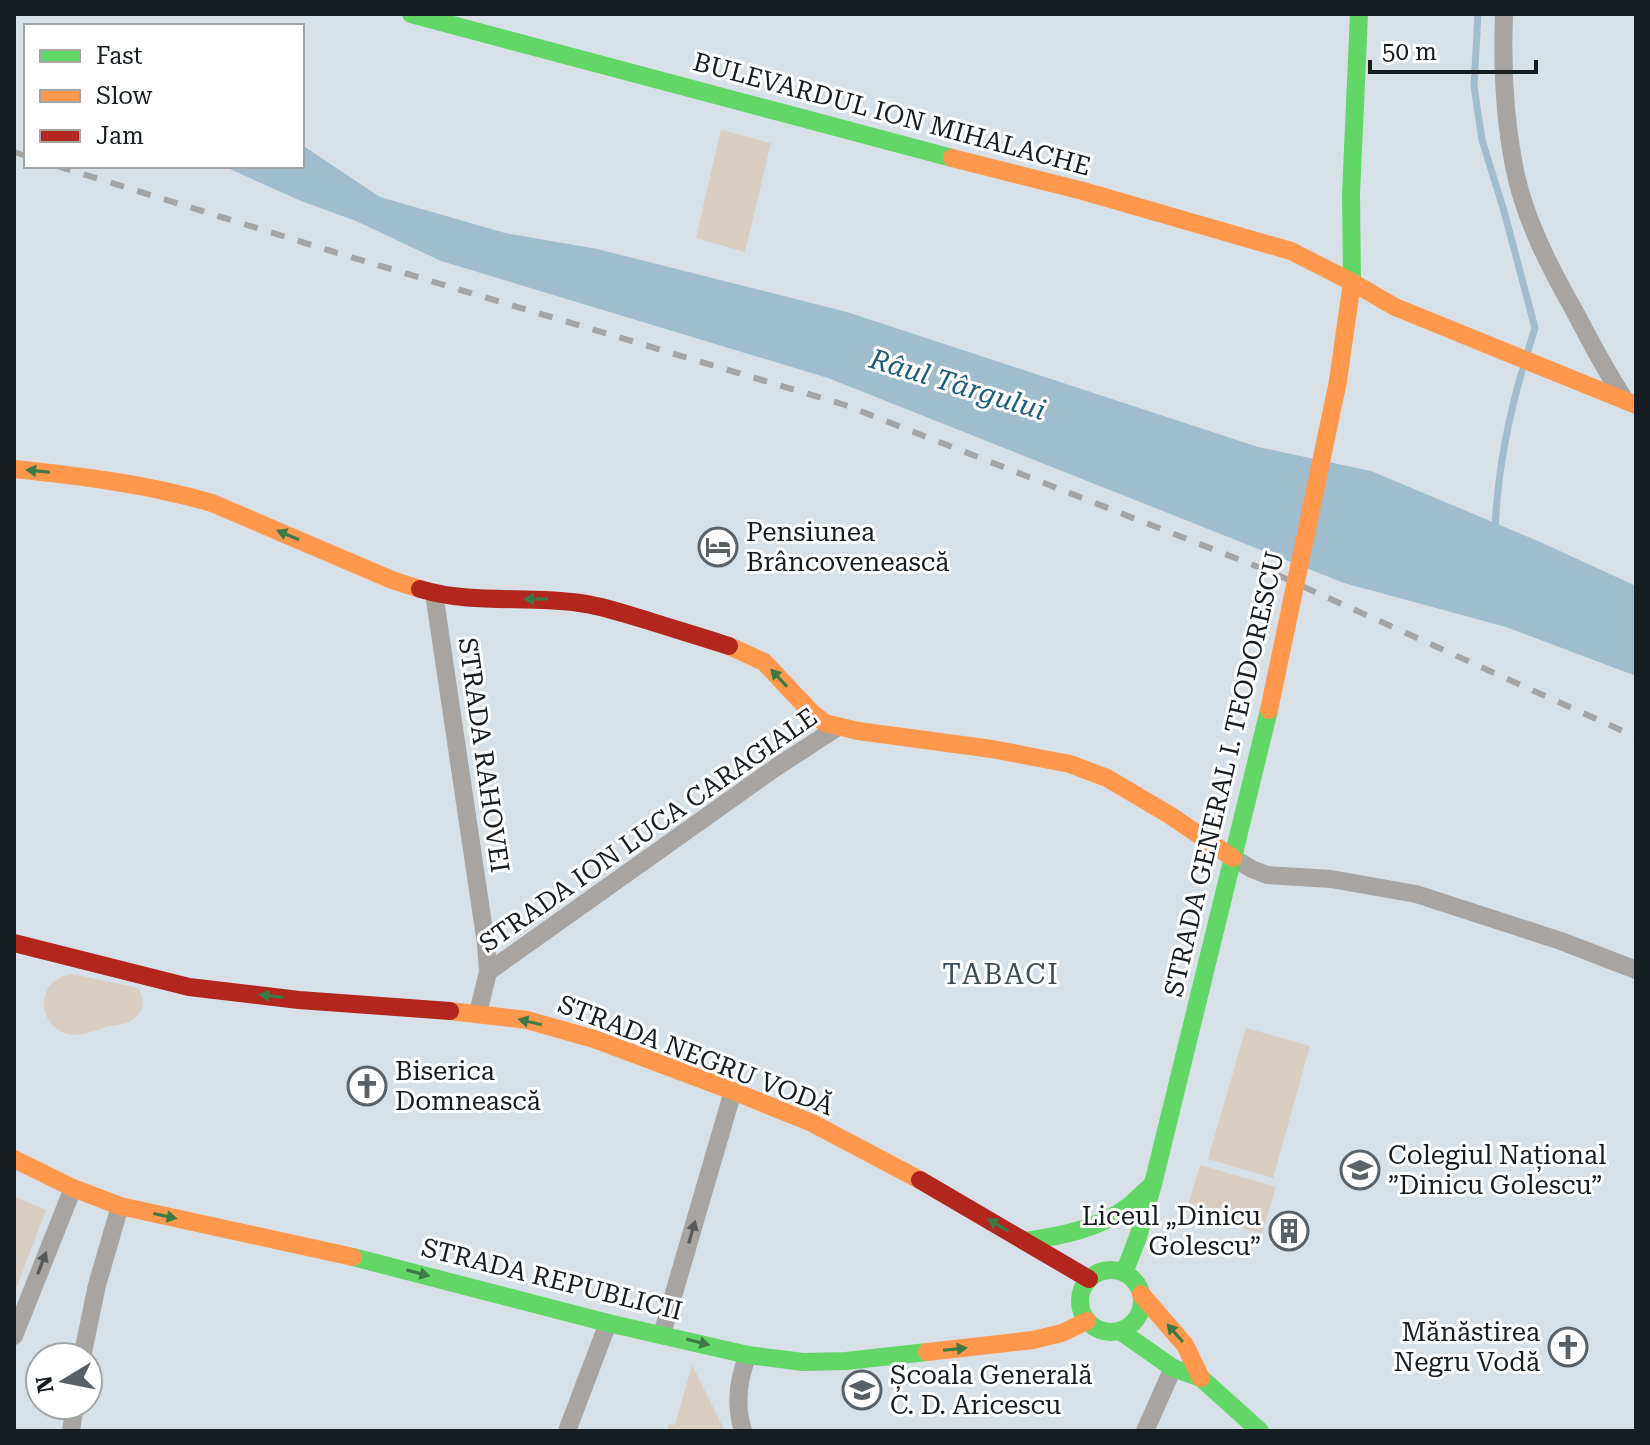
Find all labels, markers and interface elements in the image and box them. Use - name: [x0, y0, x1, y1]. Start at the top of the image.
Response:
- legend: [24, 24, 304, 168]
- scale bar: [1370, 24, 1536, 74]
- text: 50 m: [1382, 38, 1437, 66]
- text: Fast: [96, 42, 143, 70]
- street label: BULEVARDUL ION MIHALACHE: [690, 46, 1094, 182]
- text: Slow: [96, 82, 153, 110]
- text: Jam: [96, 122, 144, 150]
- water label: Râul Târgului: [865, 342, 1050, 427]
- one-way arrow: [25, 465, 50, 478]
- place label: Pensiunea Brâncovenească: [746, 517, 949, 577]
- hotel icon: Pensiunea Brâncovenească: [697, 526, 739, 568]
- one-way arrow: [276, 529, 300, 542]
- street label: STRADA GENERAL I. TEODORESCU: [1158, 548, 1290, 1000]
- one-way arrow: [523, 593, 548, 606]
- street label: STRADA RAHOVEI: [453, 636, 515, 874]
- one-way arrow: [770, 669, 789, 688]
- street label: STRADA ION LUCA CARAGIALE: [473, 701, 823, 959]
- district label: TABACI: [942, 958, 1060, 991]
- street label: STRADA NEGRU VODĂ: [554, 988, 838, 1121]
- one-way arrow: [258, 990, 283, 1003]
- one-way arrow: [517, 1015, 542, 1028]
- place label: Biserica Domnească: [395, 1056, 541, 1116]
- church icon: Biserica Domnească: [346, 1065, 388, 1107]
- place label: Colegiul Național ”Dinicu Golescu”: [1388, 1140, 1606, 1200]
- school or university icon: Colegiul Național ”Dinicu Golescu”: [1339, 1149, 1381, 1191]
- place label: Liceul „Dinicu Golescu”: [1082, 1201, 1261, 1261]
- one-way arrow: [152, 1210, 177, 1223]
- building icon: Liceul „Dinicu Golescu”: [1268, 1210, 1310, 1252]
- one-way arrow: [987, 1218, 1009, 1232]
- one-way arrow: [686, 1220, 699, 1244]
- street label: STRADA REPUBLICII: [418, 1232, 686, 1326]
- one-way arrow: [36, 1251, 49, 1275]
- one-way arrow: [406, 1268, 431, 1280]
- place label: Mănăstirea Negru Vodă: [1394, 1317, 1540, 1377]
- one-way arrow: [1167, 1323, 1184, 1343]
- church icon: Mănăstirea Negru Vodă: [1547, 1326, 1589, 1368]
- one-way arrow: [685, 1337, 710, 1349]
- north arrow: [24, 1341, 104, 1421]
- one-way arrow: [943, 1342, 968, 1355]
- place label: Școala Generală C. D. Aricescu: [890, 1360, 1092, 1420]
- school or university icon: Școala Generală C. D. Aricescu: [841, 1369, 883, 1411]
- text: N: [31, 1374, 59, 1395]

